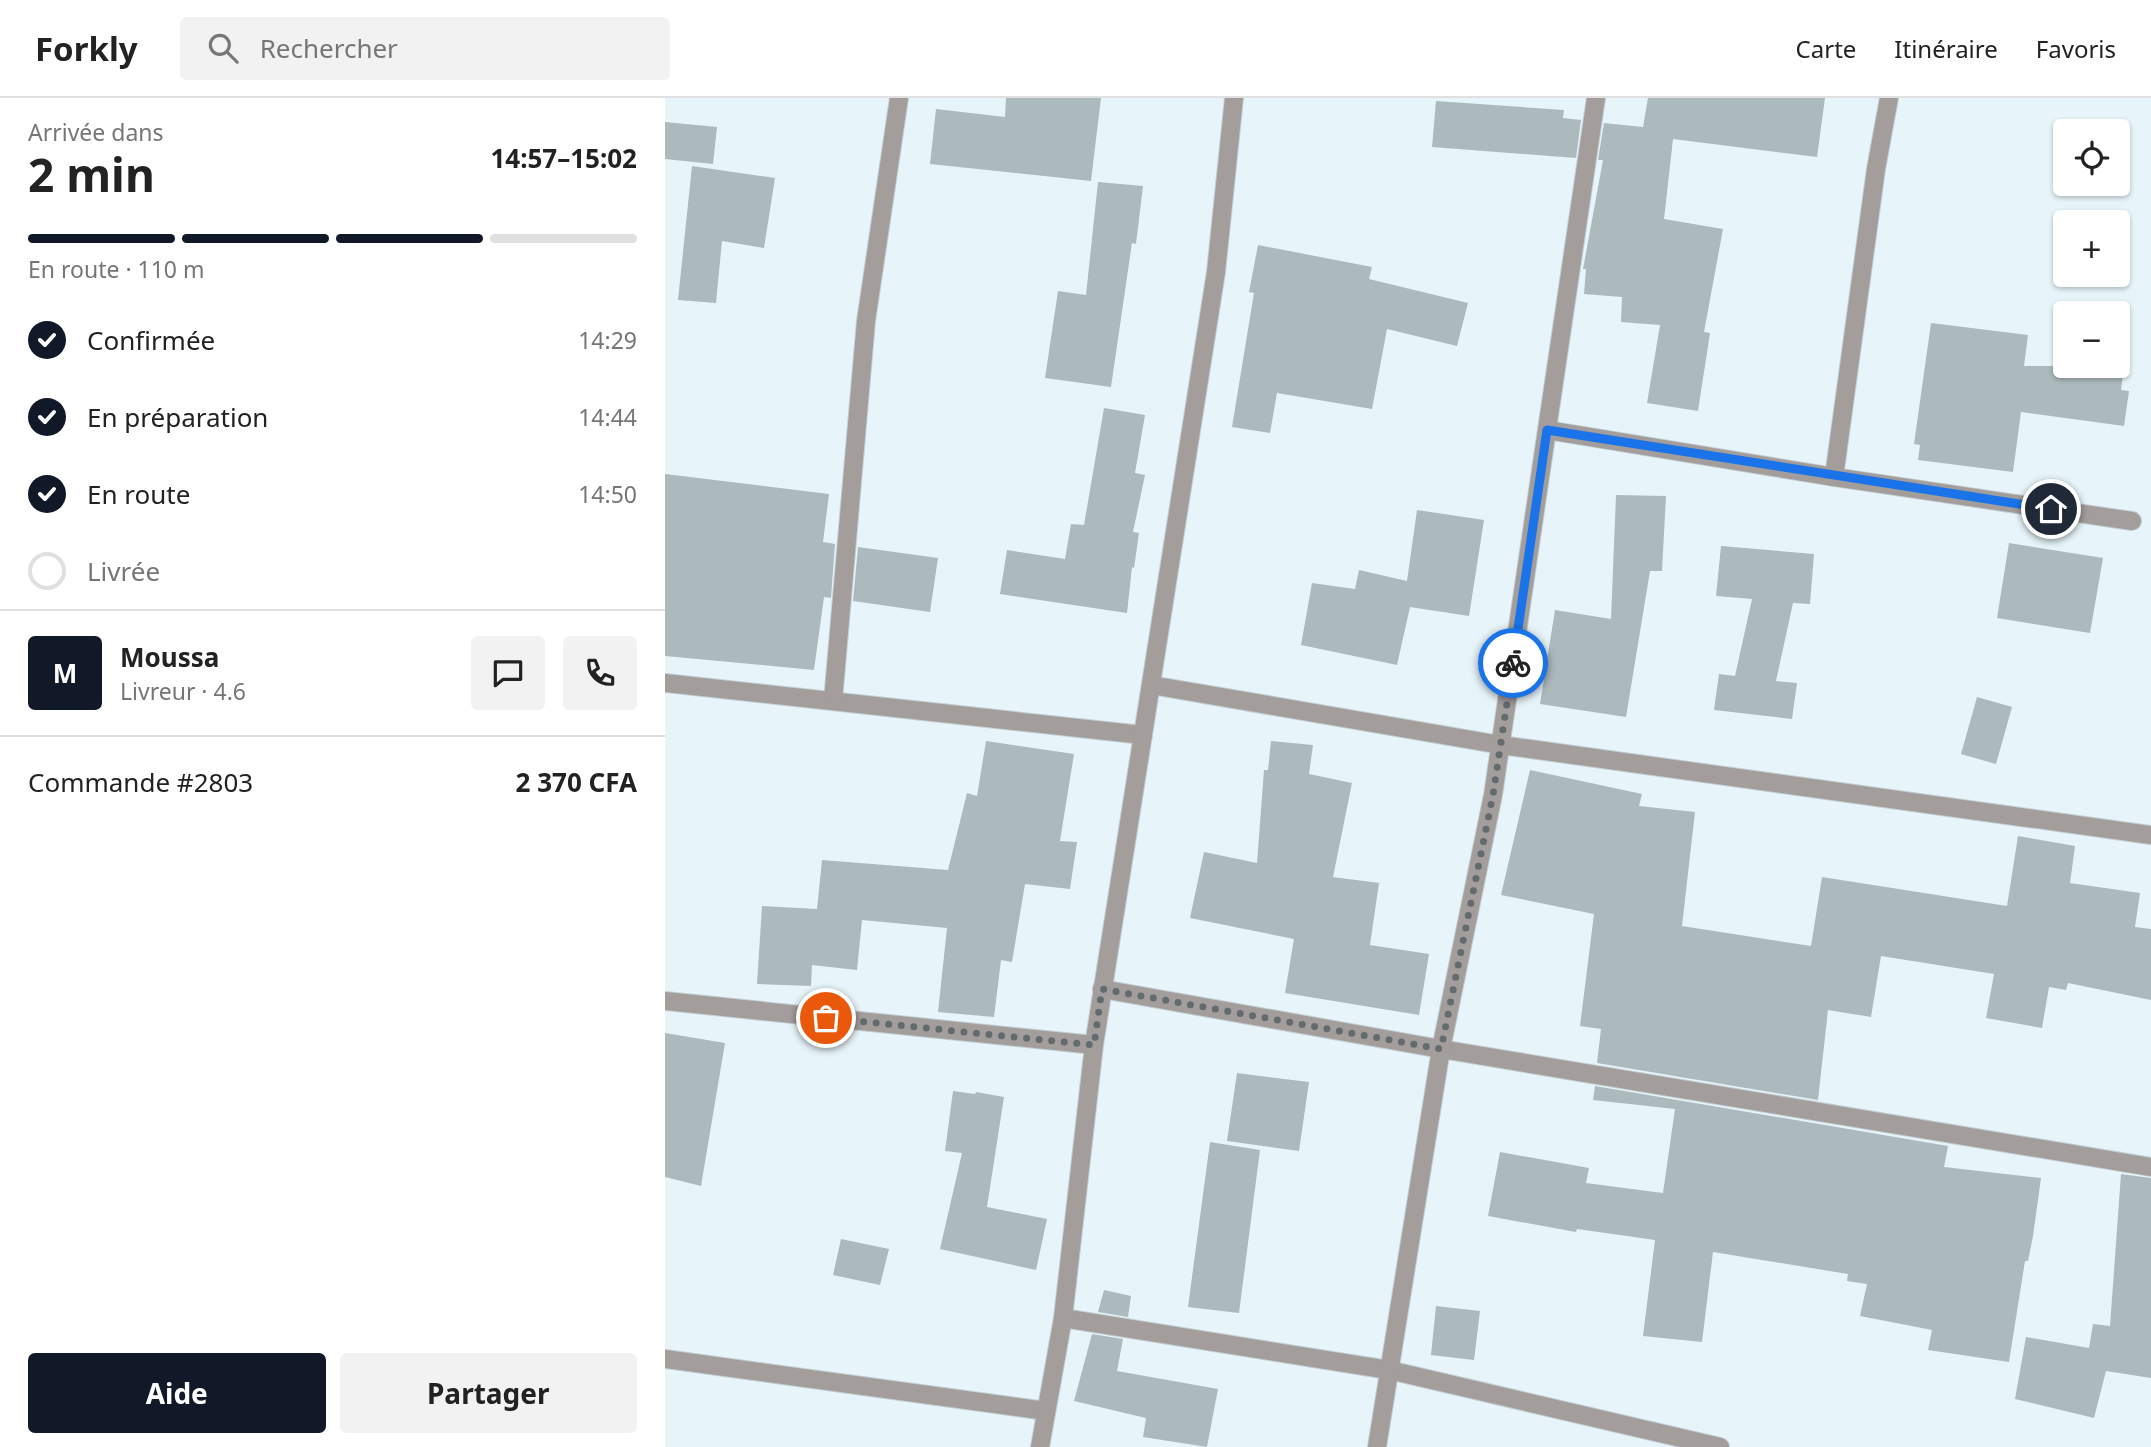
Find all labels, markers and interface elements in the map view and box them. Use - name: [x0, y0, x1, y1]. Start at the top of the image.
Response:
- search box: [180, 17, 670, 80]
- text: Forkly: [35, 26, 138, 71]
- icon: search: [204, 29, 242, 67]
- text: Rechercher: [260, 30, 398, 66]
- text: Carte: [1796, 32, 1856, 65]
- text: Itinéraire: [1894, 32, 1998, 65]
- text: Favoris: [2036, 32, 2116, 65]
- text: Arrivée dans: [28, 116, 164, 148]
- map controls: [2053, 119, 2130, 378]
- button: locate: [2053, 119, 2130, 196]
- text: 14:57–15:02: [490, 140, 637, 176]
- text: 2 min: [28, 143, 155, 205]
- button: +: [2053, 210, 2130, 287]
- text: En route · 110 m: [28, 253, 205, 285]
- button: −: [2053, 301, 2130, 378]
- icon: check: [28, 321, 66, 359]
- text: Confirmée: [87, 322, 215, 358]
- text: 14:29: [578, 324, 637, 356]
- icon: check: [28, 398, 66, 436]
- text: En préparation: [87, 399, 268, 435]
- text: 14:44: [578, 401, 637, 433]
- icon: check: [28, 475, 66, 513]
- text: En route: [87, 476, 190, 512]
- text: 14:50: [578, 478, 637, 510]
- pin: [2021, 479, 2081, 539]
- icon: home: [2032, 490, 2070, 528]
- text: Livrée: [87, 553, 160, 589]
- courier: [1478, 628, 1548, 698]
- button: chat: [471, 636, 545, 710]
- button: phone: [563, 636, 637, 710]
- text: Moussa: [120, 639, 219, 675]
- icon: bike: [1494, 644, 1532, 682]
- text: M: [53, 655, 77, 691]
- text: Livreur · 4.6: [120, 675, 246, 707]
- text: Commande #2803: [28, 764, 253, 800]
- text: 2 370 CFA: [516, 764, 637, 800]
- pin: [796, 988, 856, 1048]
- icon: bag: [807, 999, 845, 1037]
- button: Aide: [28, 1353, 326, 1433]
- button: Partager: [340, 1353, 637, 1433]

